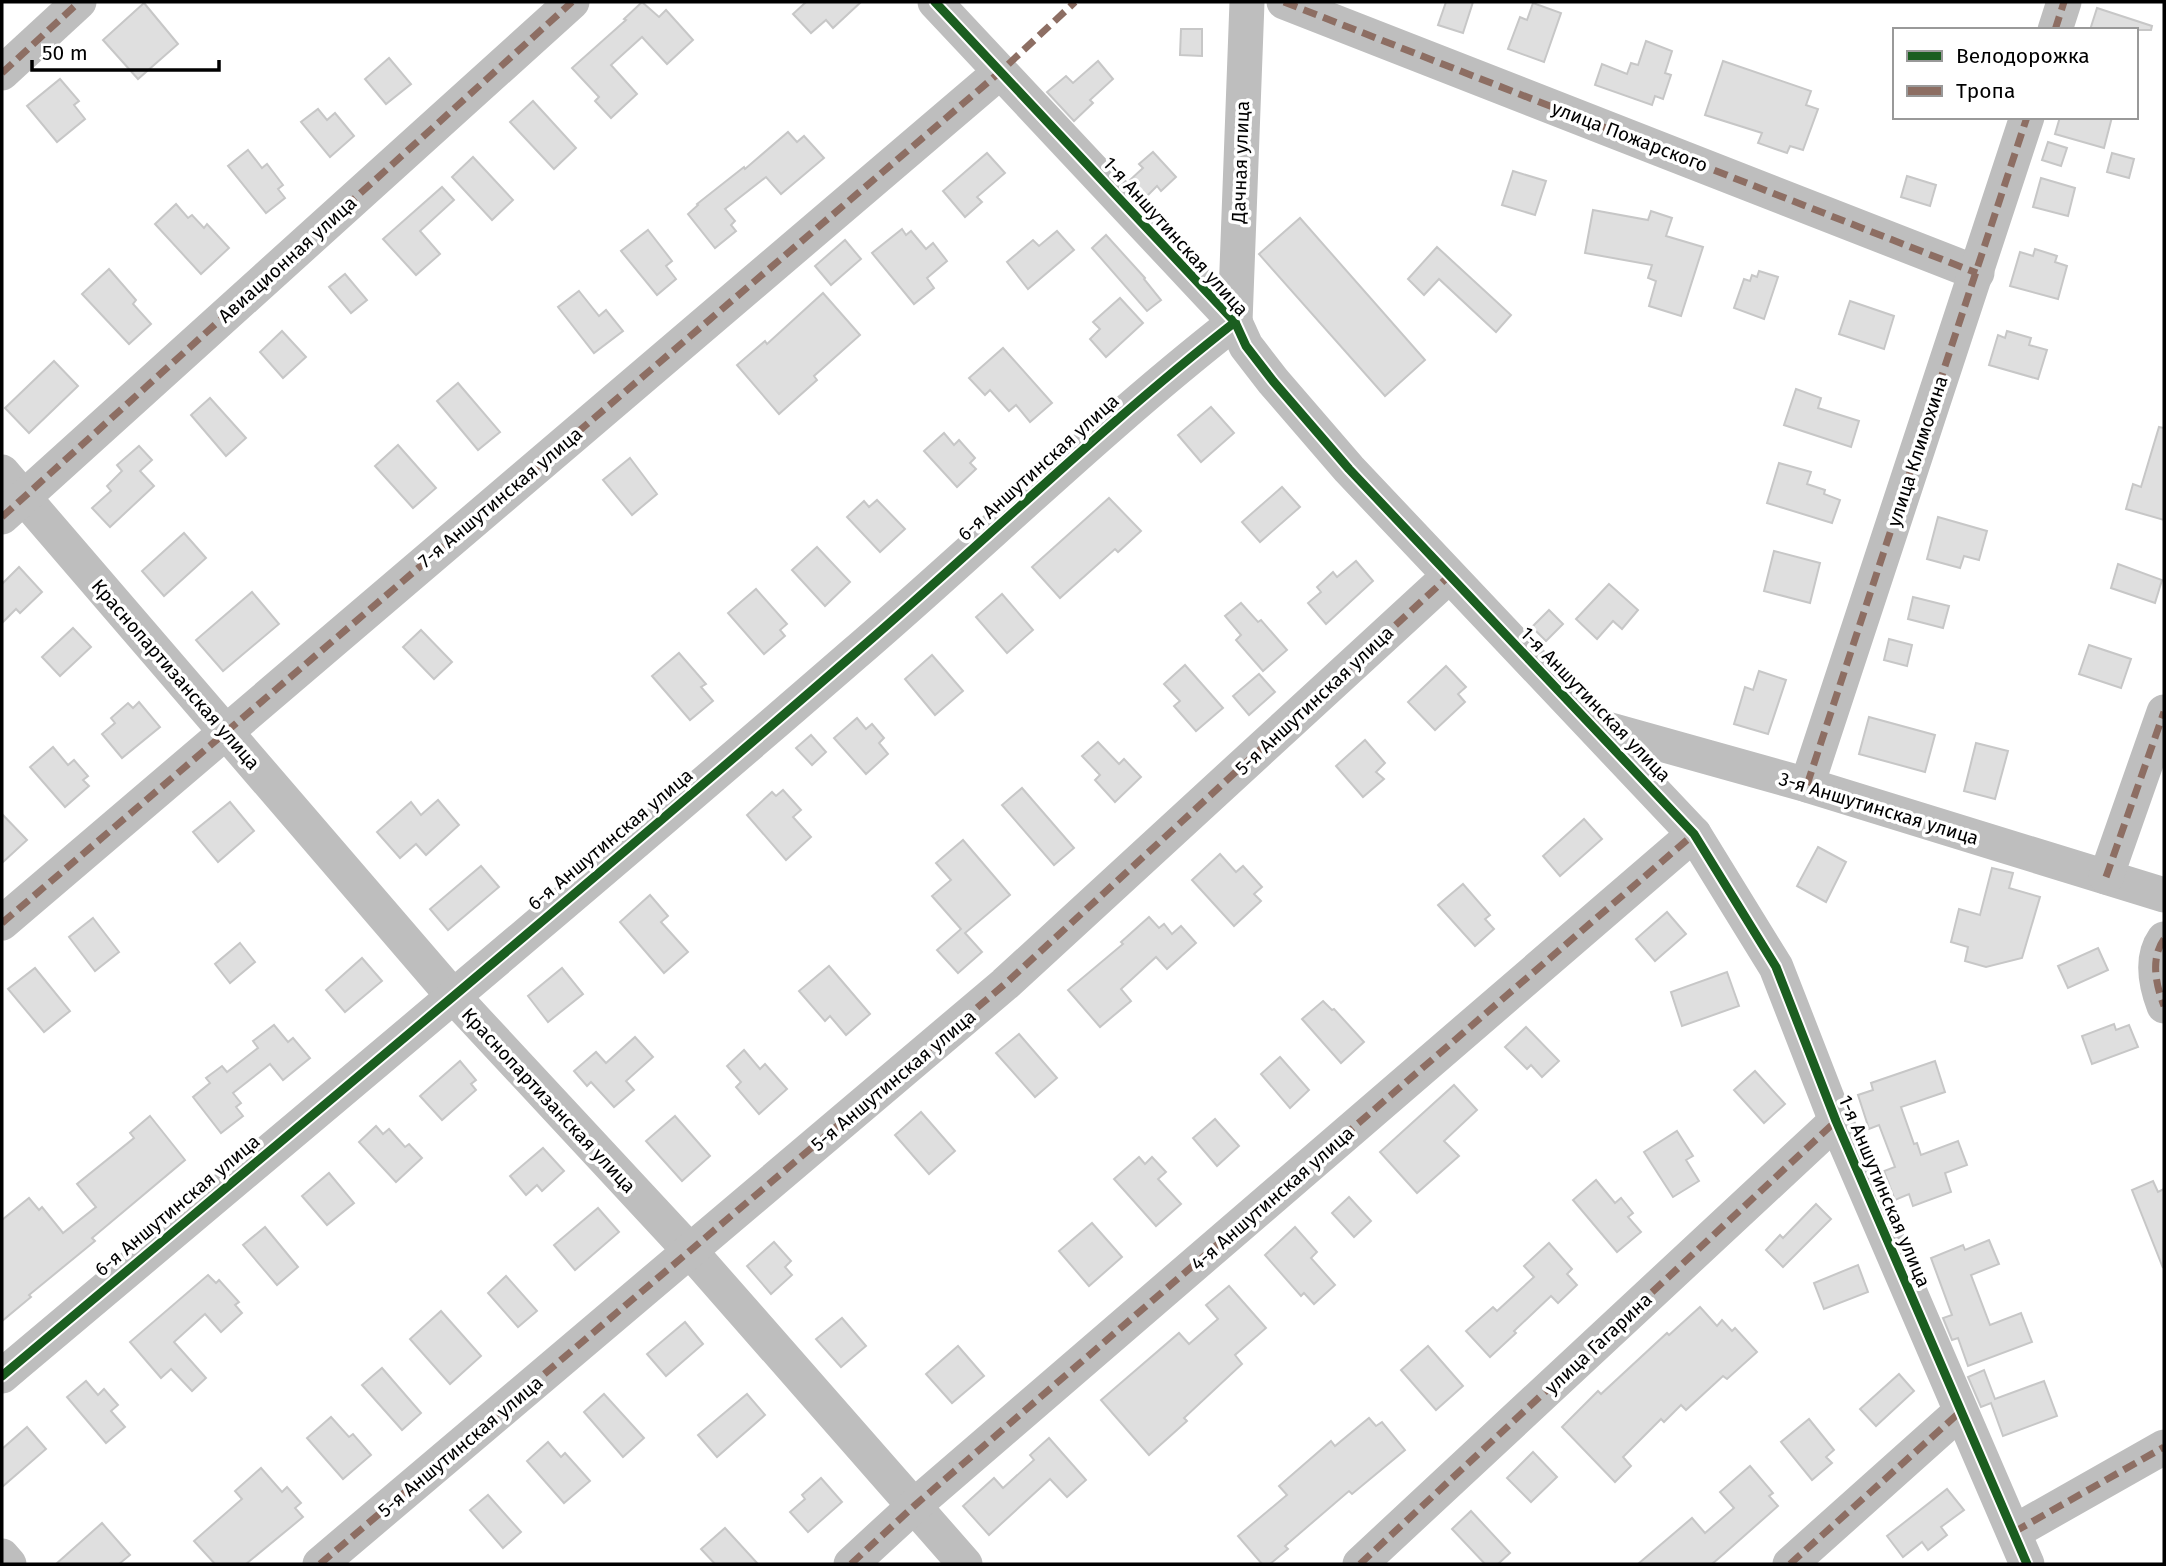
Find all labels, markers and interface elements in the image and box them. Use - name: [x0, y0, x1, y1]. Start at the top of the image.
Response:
- scale bar: [32, 28, 219, 72]
- legend: [1893, 28, 2138, 119]
- text: 50 m: [42, 40, 88, 66]
- text: Велодорожка: [1956, 43, 2090, 69]
- text: Тропа: [1956, 78, 2015, 104]
- street label: улица Пожарского: [1549, 96, 1711, 177]
- street label: Дачная улица: [1227, 100, 1254, 225]
- street label: 1-я Аншутинская улица: [1098, 152, 1253, 321]
- street label: Авиационная улица: [213, 191, 361, 328]
- street label: улица Климохина: [1882, 373, 1953, 530]
- street label: 6-я Аншутинская улица: [953, 389, 1123, 546]
- street label: 7-я Аншутинская улица: [414, 422, 587, 573]
- street label: Краснопартизанская улица: [87, 574, 265, 774]
- street label: 5-я Аншутинская улица: [1231, 621, 1398, 780]
- street label: 1-я Аншутинская улица: [1516, 622, 1676, 787]
- street label: 6-я Аншутинская улица: [523, 764, 698, 915]
- street label: 3-я Аншутинская улица: [1776, 767, 1982, 850]
- street label: Краснопартизанская улица: [457, 1003, 641, 1198]
- street label: 5-я Аншутинская улица: [806, 1005, 980, 1156]
- street label: 1-я Аншутинская улица: [1834, 1092, 1935, 1291]
- street label: 4-я Аншутинская улица: [1186, 1121, 1358, 1275]
- street label: 6-я Аншутинская улица: [90, 1130, 265, 1281]
- street label: улица Гагарина: [1540, 1288, 1657, 1399]
- street label: 5-я Аншутинская улица: [373, 1371, 547, 1522]

